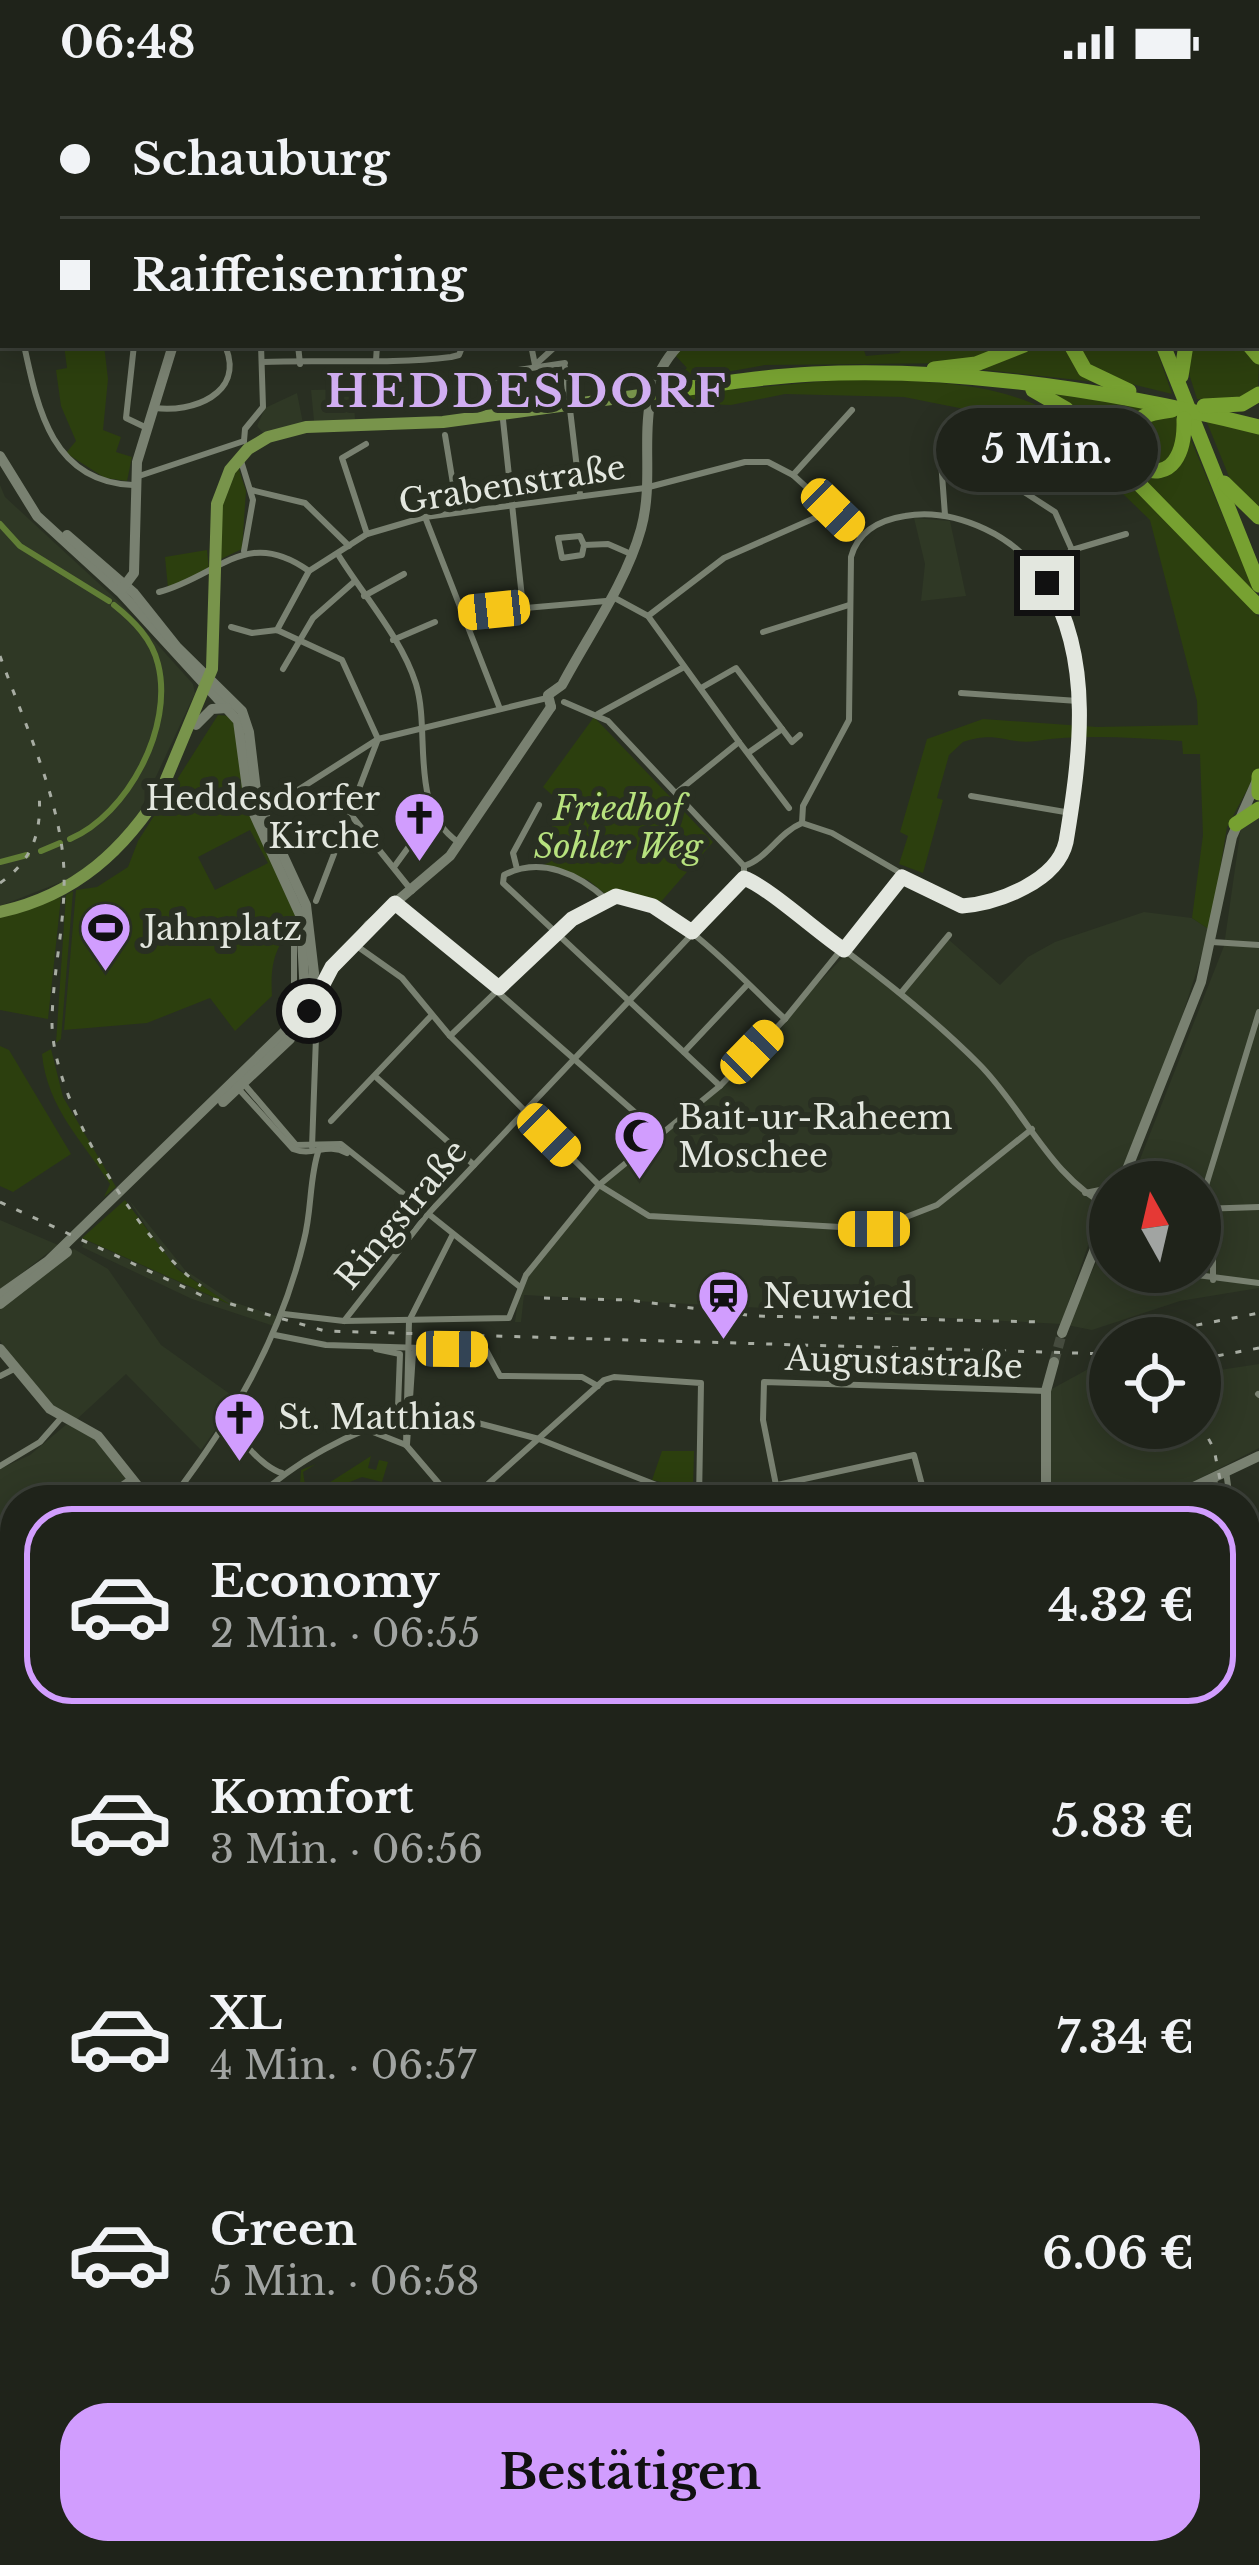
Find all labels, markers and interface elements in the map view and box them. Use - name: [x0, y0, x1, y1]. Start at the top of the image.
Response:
- text: 06:48: [60, 14, 196, 70]
- text: Schauburg: [132, 131, 389, 187]
- text: Raiffeisenring: [132, 247, 466, 303]
- district label: HEDDESDORF: [325, 363, 729, 419]
- callout: 5 Min.: [936, 409, 1158, 493]
- text: 5 Min.: [982, 425, 1112, 474]
- street label: Grabenstraße: [396, 446, 628, 523]
- car: [795, 472, 871, 548]
- route end: [1020, 556, 1074, 610]
- car: [456, 588, 532, 632]
- place label: Heddesdorfer Kirche: [145, 778, 380, 857]
- park label: Friedhof Sohler Weg: [534, 788, 704, 867]
- church icon: Heddesdorfer Kirche: [391, 789, 447, 863]
- sports icon: Jahnplatz: [77, 900, 133, 974]
- place label: Jahnplatz: [140, 908, 302, 949]
- route start: [282, 984, 336, 1038]
- car: [714, 1014, 790, 1090]
- car: [511, 1097, 587, 1173]
- place label: Bait-ur-Raheem Moschee: [678, 1097, 952, 1176]
- mosque icon: Bait-ur-Raheem Moschee: [611, 1108, 667, 1182]
- street label: Ringstraße: [327, 1131, 476, 1297]
- north arrow: [1089, 1161, 1221, 1293]
- map controls: [1089, 1161, 1221, 1449]
- car: [838, 1211, 910, 1247]
- station icon: Neuwied: [696, 1268, 752, 1342]
- place label: Neuwied: [763, 1276, 913, 1317]
- button: locate: [1089, 1317, 1221, 1449]
- car: [416, 1330, 488, 1368]
- street label: Augustastraße: [783, 1338, 1023, 1387]
- church icon: St. Matthias: [211, 1389, 267, 1463]
- place label: St. Matthias: [278, 1397, 476, 1438]
- icon: car: [66, 1551, 174, 1659]
- text: Economy: [210, 1553, 440, 1609]
- text: 4.32 €: [1048, 1577, 1194, 1633]
- text: 2 Min. · 06:55: [210, 1609, 480, 1658]
- icon: car: [66, 1767, 174, 1875]
- text: Komfort: [210, 1769, 414, 1825]
- text: 5.83 €: [1052, 1793, 1194, 1849]
- text: 3 Min. · 06:56: [210, 1825, 483, 1874]
- icon: car: [66, 1983, 174, 2091]
- text: XL: [210, 1985, 282, 2041]
- text: 7.34 €: [1057, 2009, 1194, 2065]
- text: 4 Min. · 06:57: [210, 2041, 476, 2090]
- icon: car: [66, 2199, 174, 2307]
- text: Green: [210, 2201, 357, 2257]
- text: 6.06 €: [1042, 2225, 1194, 2281]
- text: 5 Min. · 06:58: [210, 2257, 480, 2306]
- button: Bestätigen: [60, 2403, 1200, 2541]

